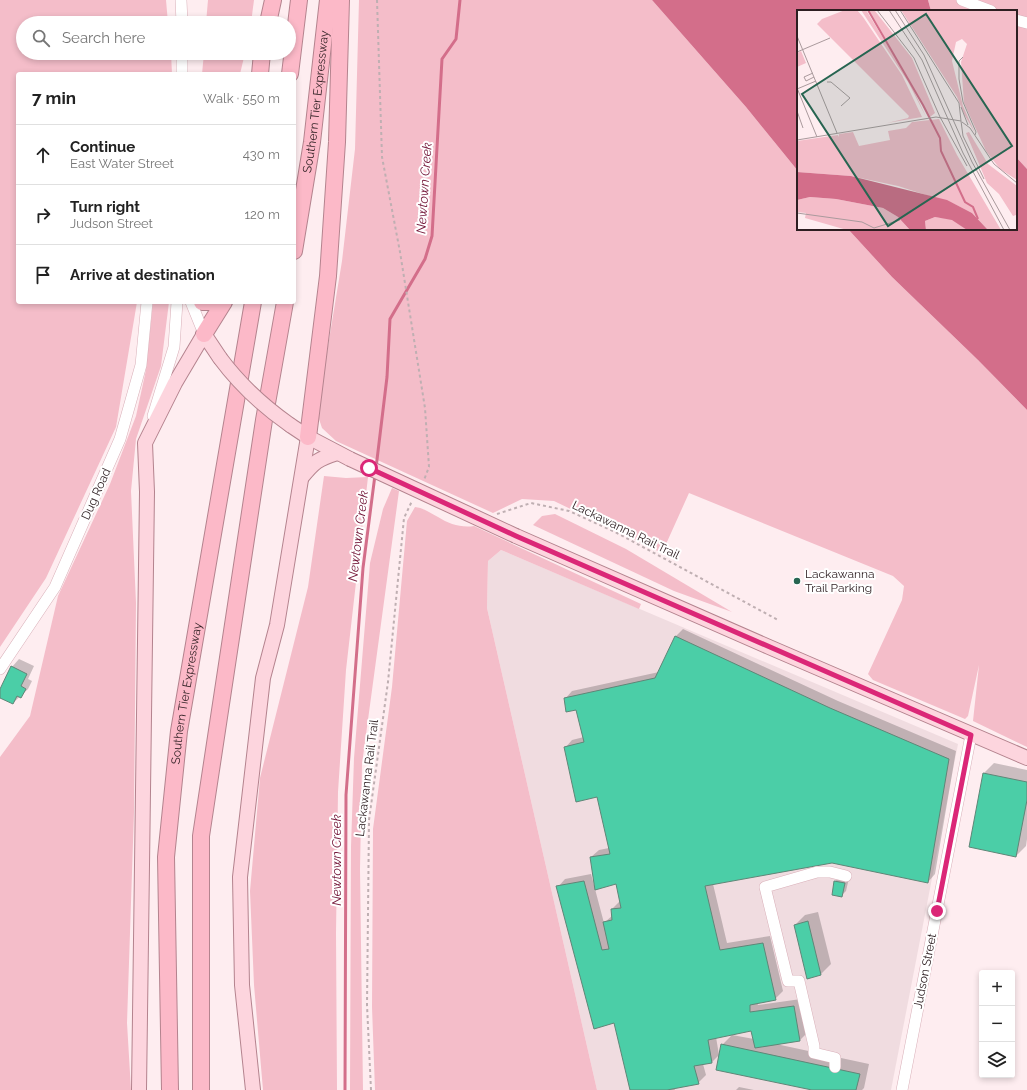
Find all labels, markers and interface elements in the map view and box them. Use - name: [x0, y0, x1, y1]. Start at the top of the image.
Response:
- inset map: [797, 10, 1017, 230]
- search box: [16, 16, 296, 60]
- icon: search: [30, 27, 52, 49]
- text: Search here: [62, 29, 145, 47]
- street label: Southern Tier Expressway: [300, 29, 332, 174]
- text: 7 min: [32, 88, 76, 108]
- text: Walk · 550 m: [203, 91, 280, 106]
- text: Continue: [70, 138, 135, 156]
- water label: Newtown Creek: [413, 142, 435, 234]
- icon: ahead: [32, 144, 54, 166]
- text: 430 m: [243, 147, 280, 162]
- text: East Water Street: [70, 156, 174, 171]
- text: Turn right: [70, 198, 140, 216]
- icon: right: [32, 204, 54, 226]
- text: 120 m: [244, 207, 280, 222]
- text: Judson Street: [70, 216, 153, 231]
- icon: arrive: [32, 264, 54, 286]
- text: Arrive at destination: [70, 266, 215, 284]
- route start: [360, 459, 378, 477]
- street label: Dug Road: [78, 466, 114, 522]
- water label: Newtown Creek: [345, 490, 371, 582]
- street label: Lackawanna Rail Trail: [570, 498, 683, 562]
- place label: Lackawanna Trail Parking: [805, 567, 874, 595]
- marker: Lackawanna Trail Parking: [792, 576, 802, 586]
- street label: Southern Tier Expressway: [169, 621, 205, 765]
- street label: Lackawanna Rail Trail: [353, 718, 381, 837]
- water label: Newtown Creek: [329, 814, 344, 906]
- route end: [928, 902, 946, 920]
- street label: Judson Street: [911, 932, 939, 1010]
- map controls: [979, 970, 1015, 1078]
- button: +: [979, 970, 1015, 1006]
- button: −: [979, 1006, 1015, 1042]
- button: layers: [979, 1042, 1015, 1078]

